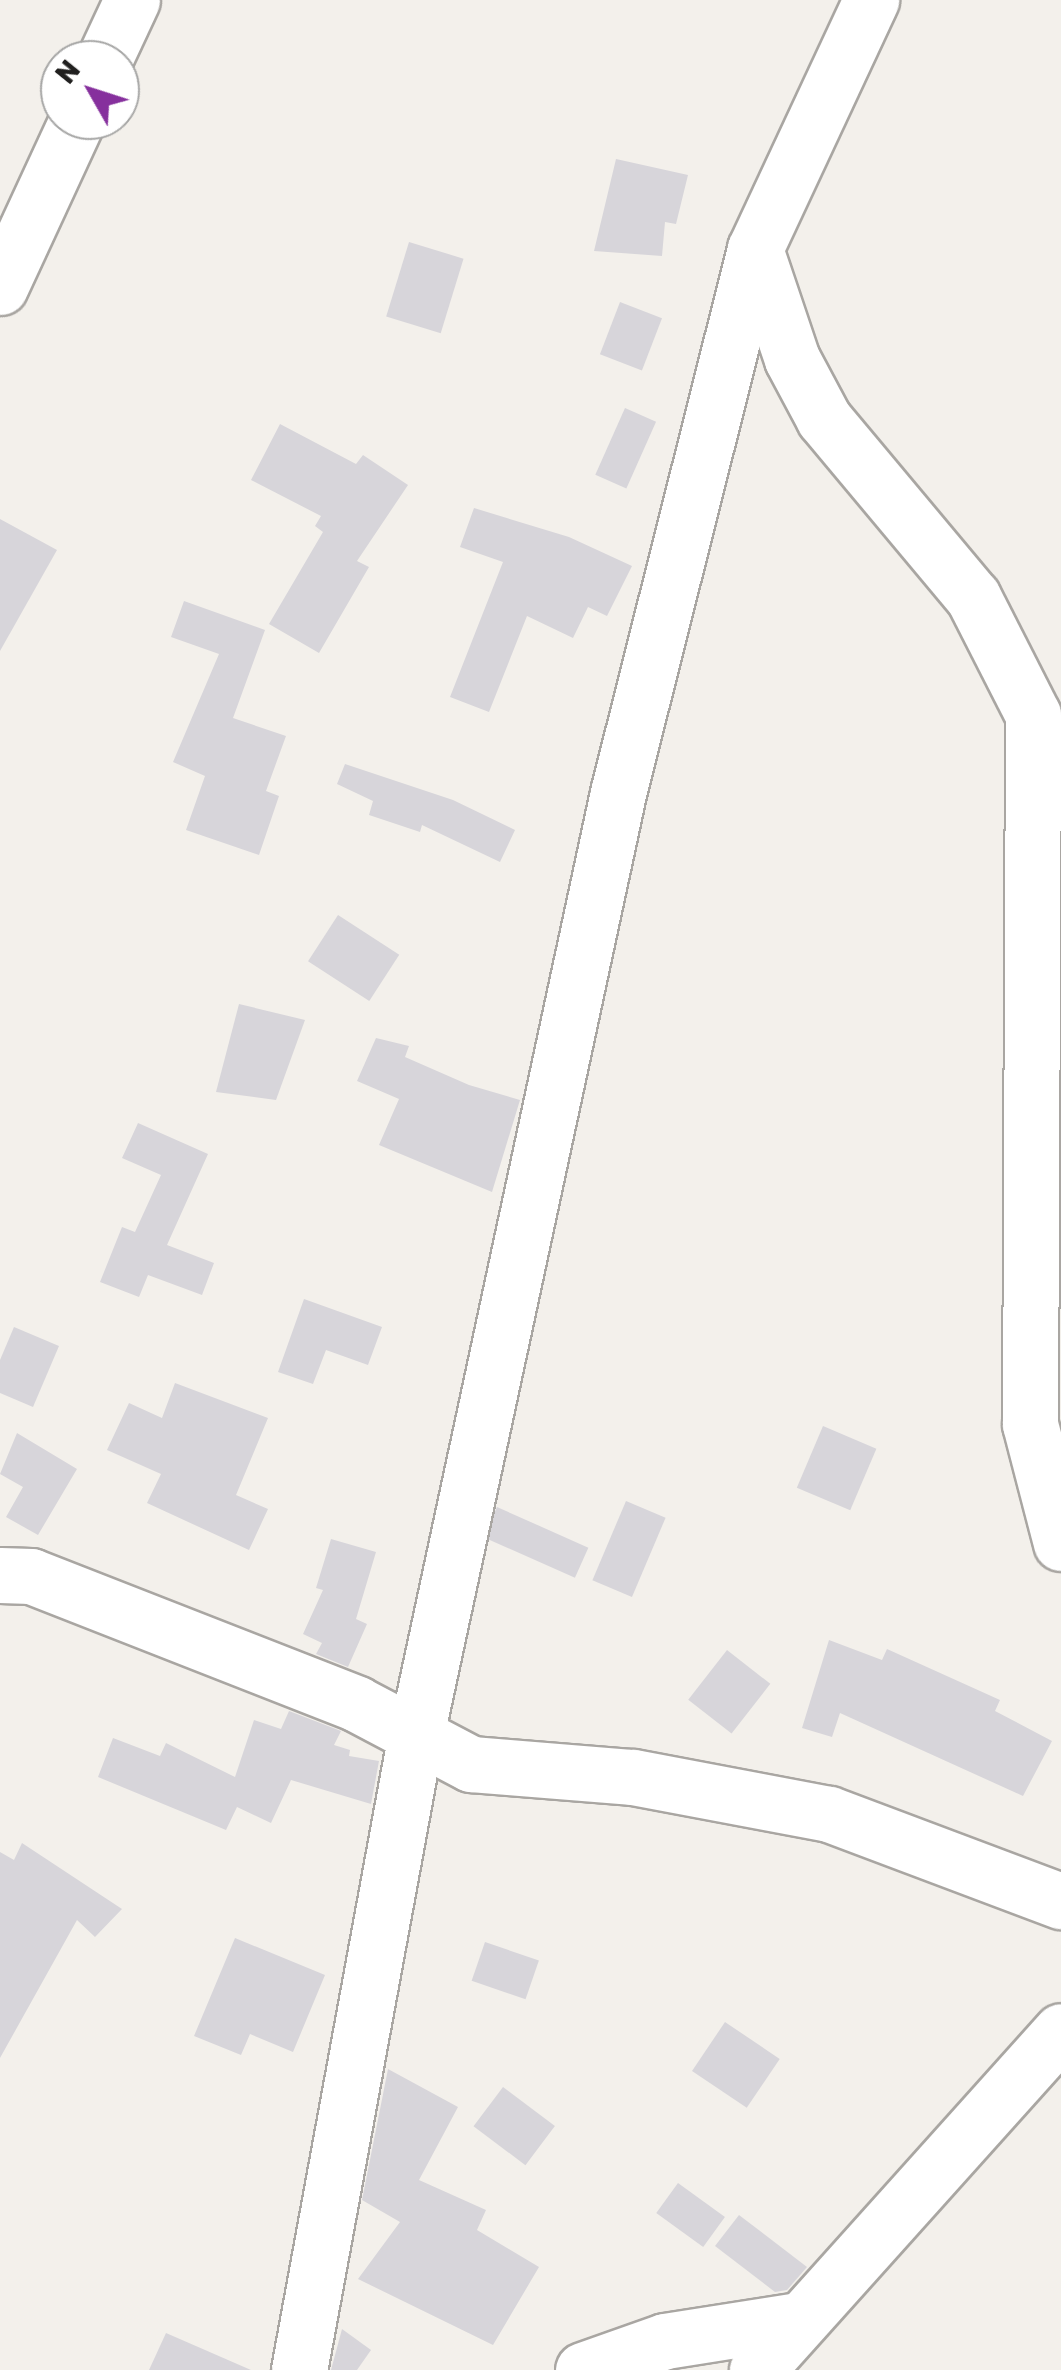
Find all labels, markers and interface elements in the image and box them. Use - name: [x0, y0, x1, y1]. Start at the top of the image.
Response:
- north arrow: [40, 40, 140, 140]
- text: N: [49, 54, 87, 90]

